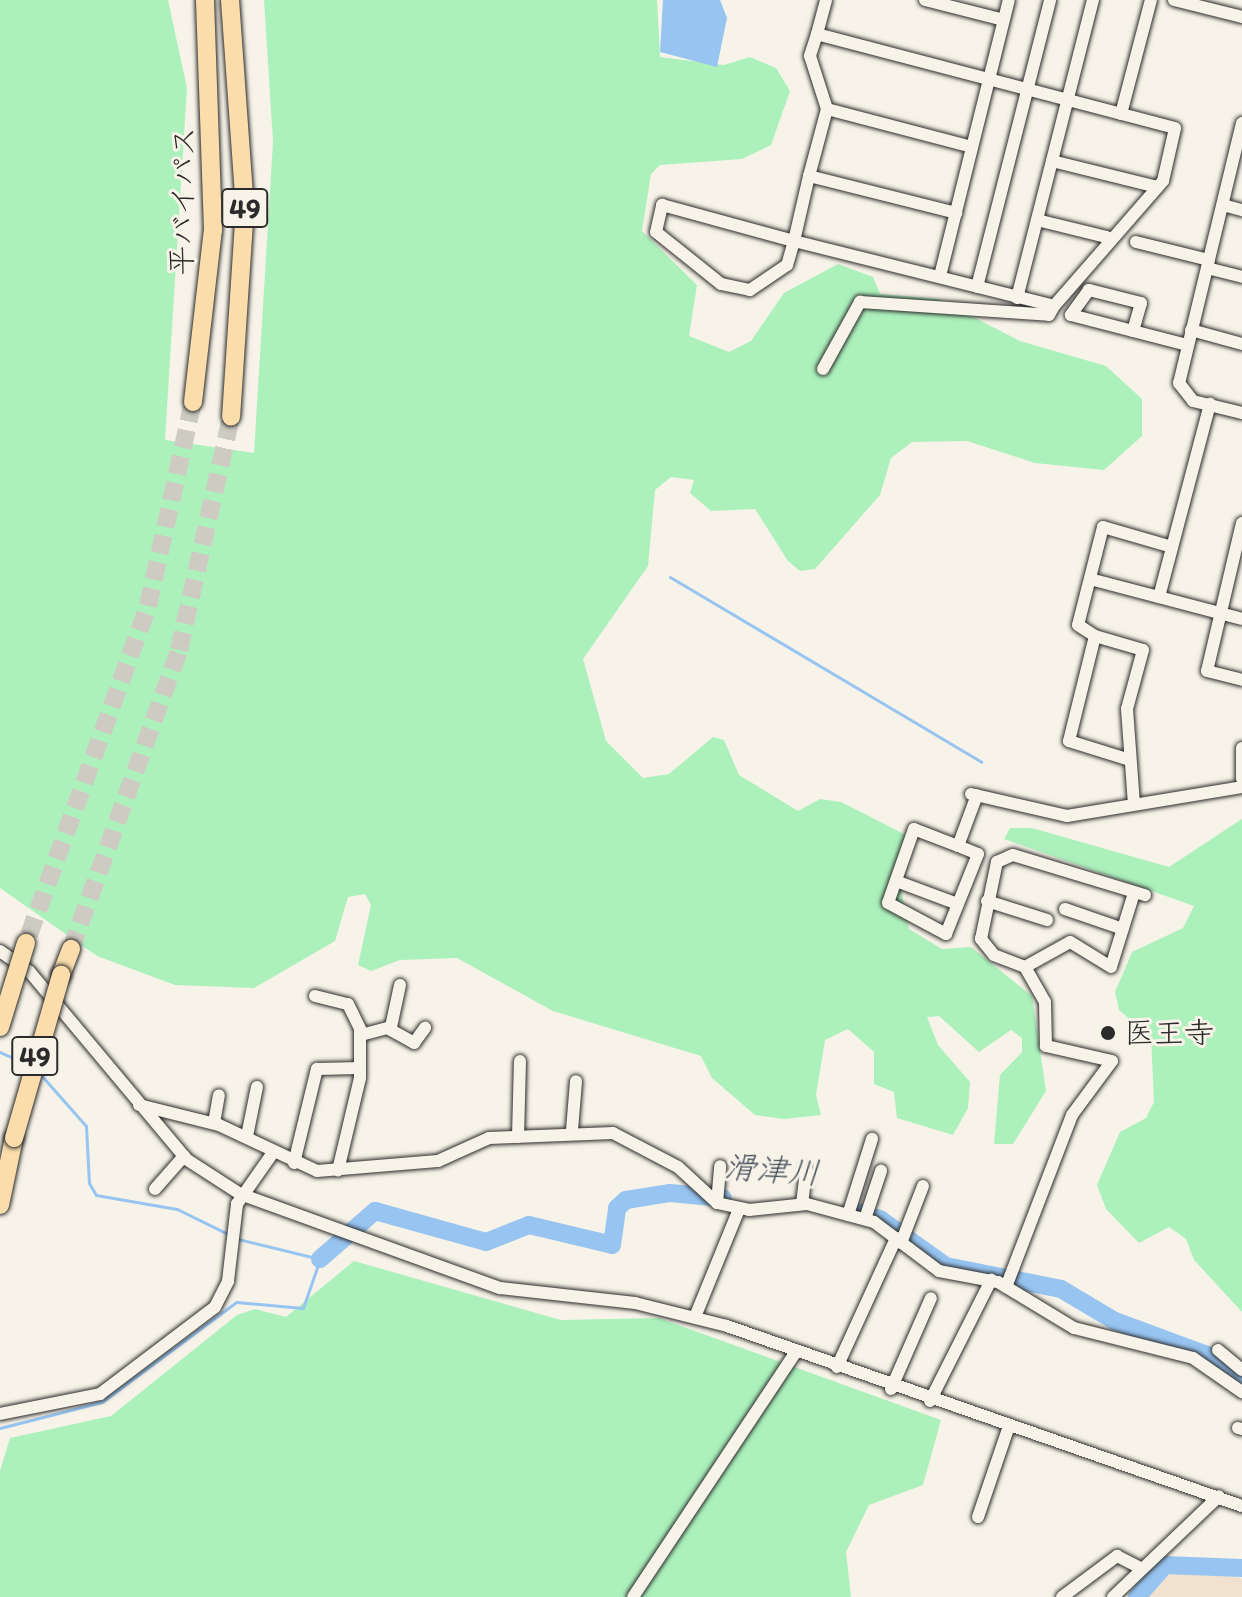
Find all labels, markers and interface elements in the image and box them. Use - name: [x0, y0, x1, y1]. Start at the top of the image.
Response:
- street label: 平バイパス: [164, 126, 202, 276]
- road number: 49: [221, 184, 269, 232]
- place label: 医王寺: [1124, 1015, 1214, 1051]
- marker: 医王寺: [1099, 1024, 1117, 1042]
- road number: 49: [11, 1032, 59, 1080]
- water label: 滑津川: [723, 1147, 821, 1193]

